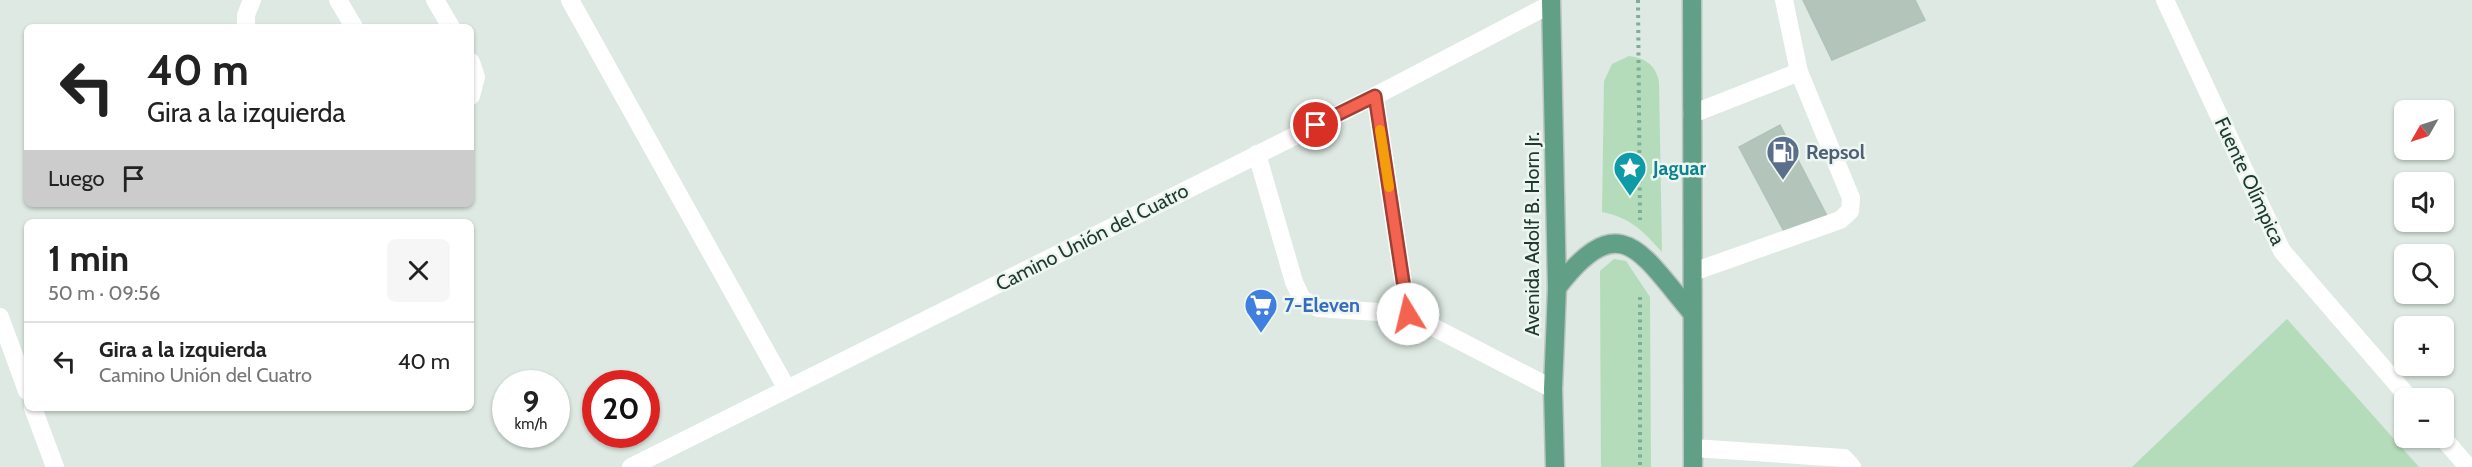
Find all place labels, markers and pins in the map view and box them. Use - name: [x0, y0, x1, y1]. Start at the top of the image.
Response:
- pin: [1290, 99, 1341, 150]
- fuel station icon: Repsol: [1765, 134, 1801, 181]
- place label: Repsol: [1806, 140, 1865, 164]
- place icon: Jaguar: [1612, 150, 1648, 197]
- place label: Jaguar: [1652, 156, 1706, 180]
- supermarket icon: 7-Eleven: [1243, 287, 1279, 334]
- place label: 7-Eleven: [1284, 293, 1360, 317]

